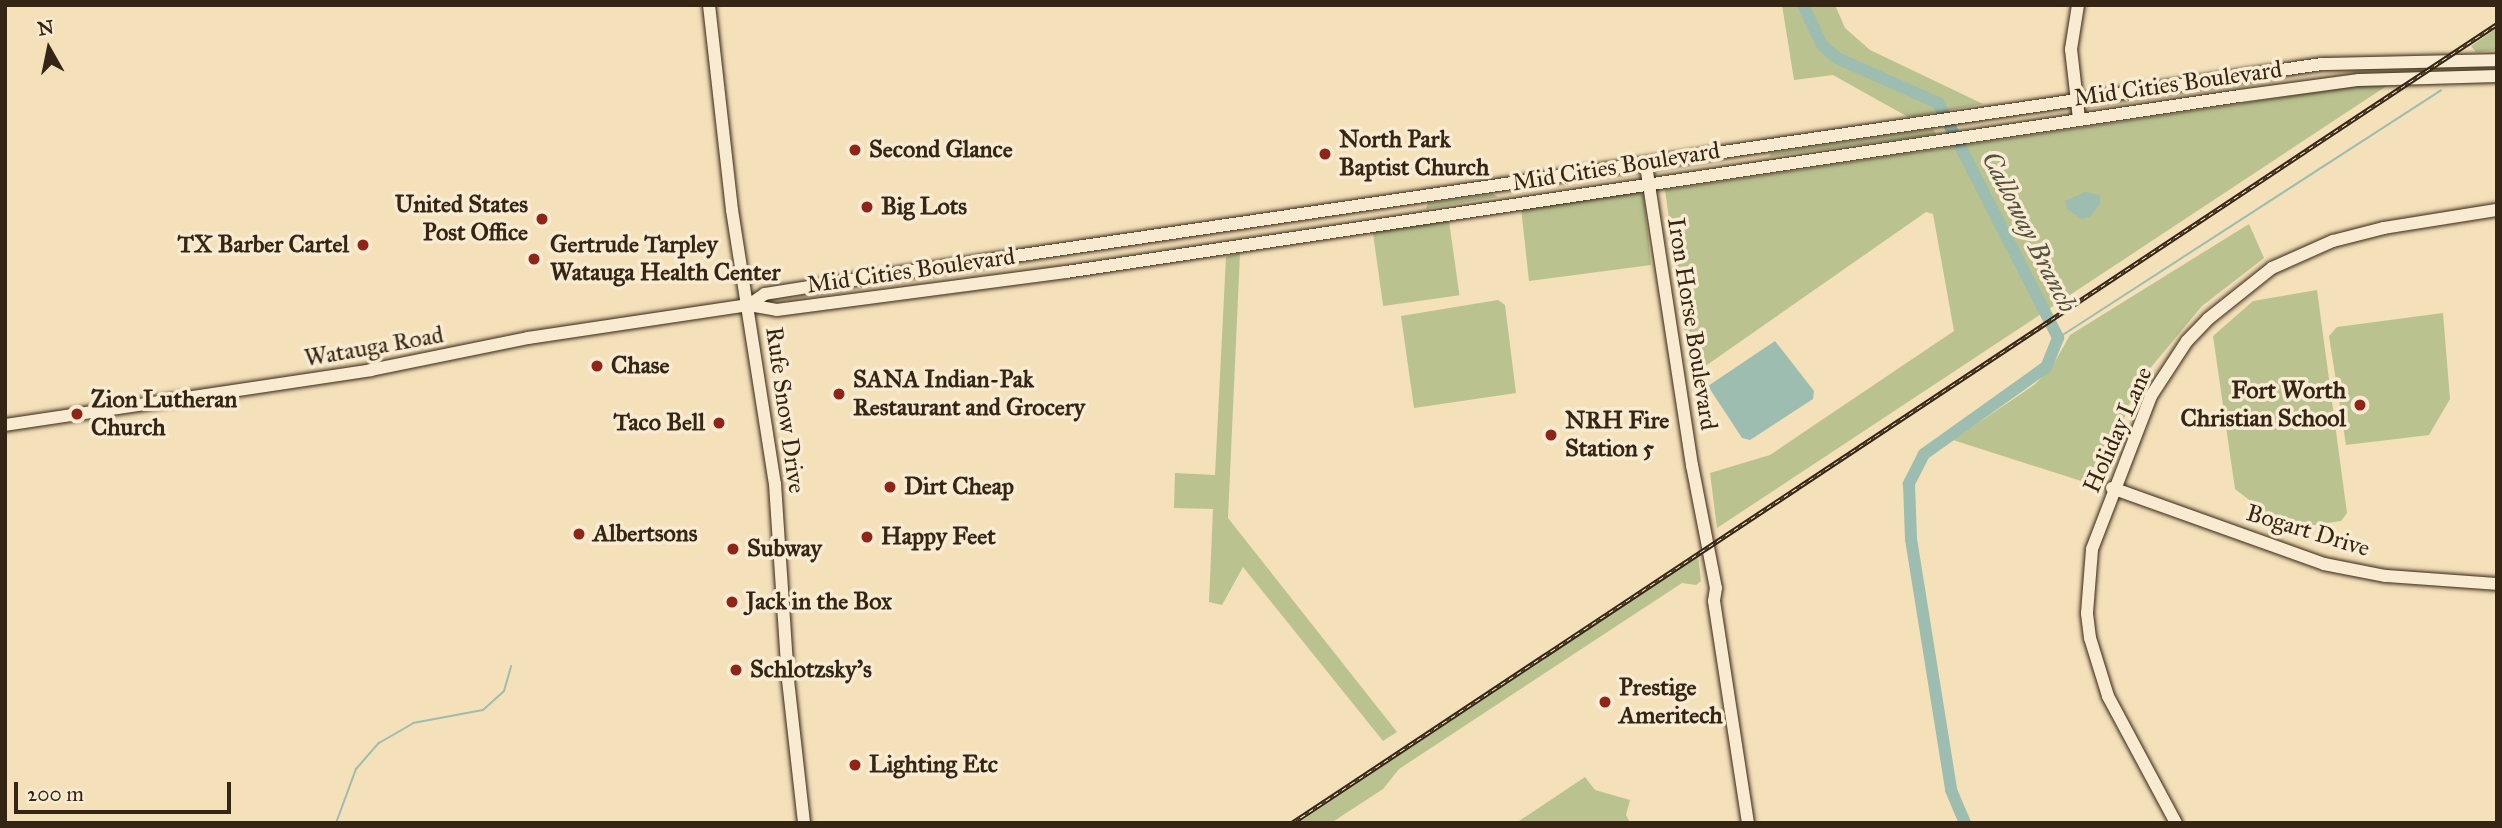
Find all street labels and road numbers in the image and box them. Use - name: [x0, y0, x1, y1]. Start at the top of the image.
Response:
- street label: Mid Cities Boulevard: [2072, 55, 2284, 113]
- street label: Mid Cities Boulevard: [1510, 136, 1722, 198]
- street label: Iron Horse Boulevard: [1661, 216, 1723, 432]
- street label: Mid Cities Boulevard: [805, 242, 1017, 300]
- street label: Watauga Road: [302, 321, 446, 373]
- street label: Rufe Snow Drive: [759, 325, 811, 495]
- street label: Holiday Lane: [2077, 363, 2159, 497]
- street label: Bogart Drive: [2243, 499, 2373, 563]

